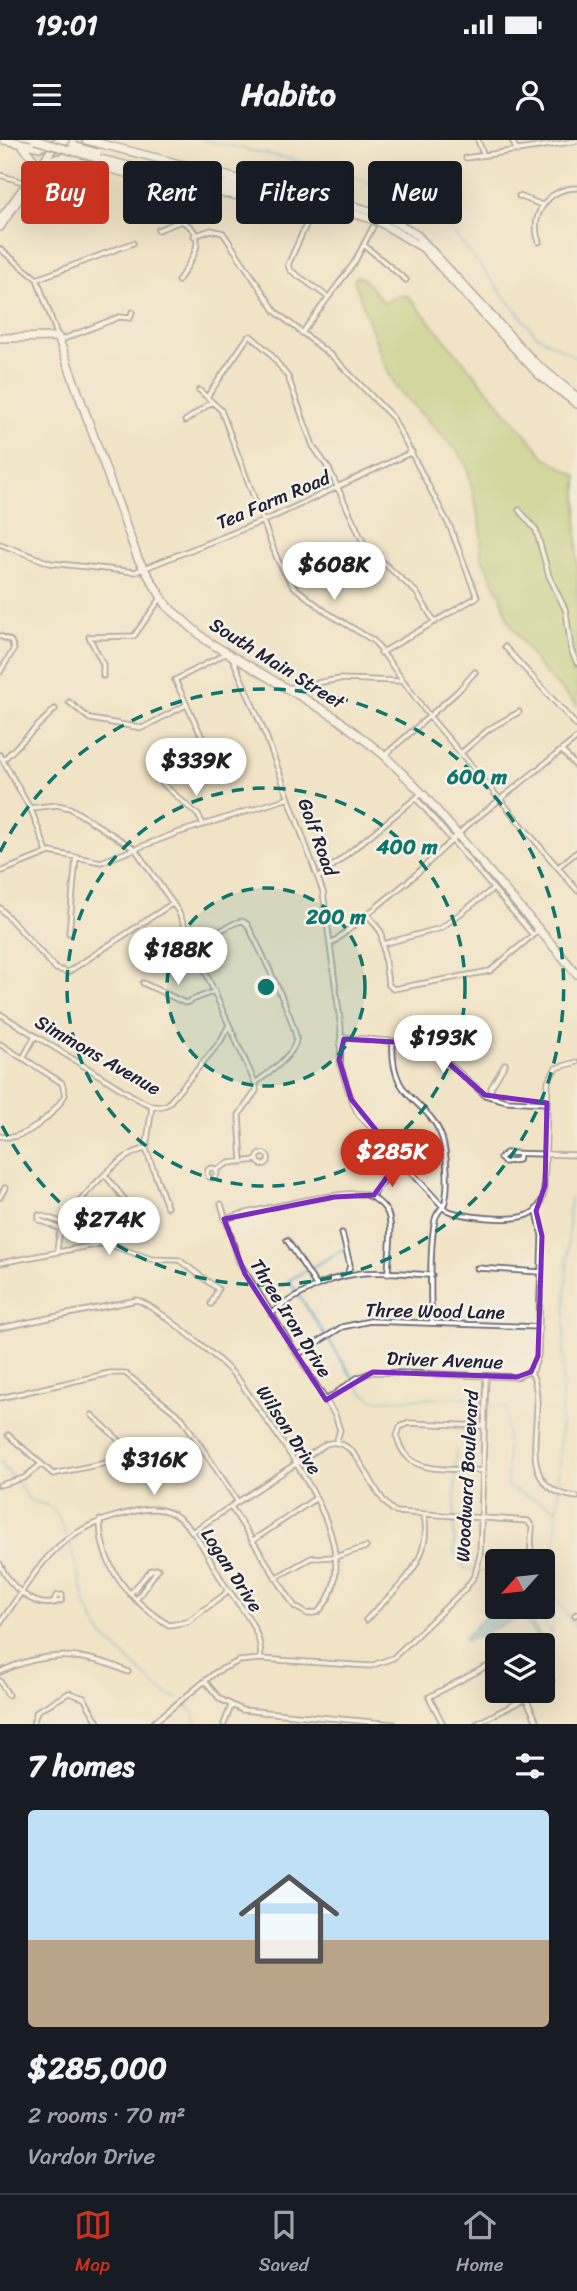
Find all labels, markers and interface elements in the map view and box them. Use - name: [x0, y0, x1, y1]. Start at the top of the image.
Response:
- text: 19:01: [35, 2, 98, 48]
- text: Habito: [241, 66, 336, 123]
- icon: menu: [28, 76, 66, 114]
- icon: person: [511, 76, 549, 114]
- chip: Buy: [21, 161, 109, 224]
- chip: Rent: [123, 161, 222, 224]
- chip: Filters: [236, 161, 354, 224]
- chip: New: [368, 161, 462, 224]
- street label: Tea Farm Road: [211, 460, 337, 539]
- pin: $608K: [285, 542, 383, 602]
- text: $608K: [299, 544, 369, 585]
- street label: South Main Street: [203, 608, 352, 719]
- pin: $339K: [147, 738, 245, 798]
- text: $339K: [162, 740, 230, 781]
- text: 600 m: [446, 758, 508, 796]
- street label: Golf Road: [289, 793, 348, 882]
- text: 400 m: [375, 828, 438, 866]
- text: 200 m: [305, 898, 367, 936]
- pin: $188K: [129, 928, 227, 987]
- text: $188K: [144, 929, 212, 970]
- centre of rings: [254, 975, 278, 999]
- street label: Simmons Avenue: [29, 1006, 167, 1105]
- pin: $193K: [394, 1016, 492, 1075]
- text: $193K: [410, 1017, 476, 1058]
- pin: $285K: [343, 1130, 441, 1189]
- text: $285K: [357, 1131, 427, 1172]
- pin: $274K: [60, 1198, 158, 1257]
- text: $274K: [74, 1199, 144, 1240]
- street label: Three Iron Drive: [241, 1252, 341, 1384]
- street label: Three Wood Lane: [365, 1293, 505, 1329]
- street label: Driver Avenue: [386, 1341, 504, 1379]
- street label: Wilson Drive: [247, 1378, 331, 1482]
- street label: Woodward Boulevard: [446, 1388, 488, 1563]
- pin: $316K: [105, 1438, 203, 1497]
- text: $316K: [121, 1439, 187, 1480]
- street label: Logan Drive: [192, 1521, 272, 1619]
- north arrow: [485, 1549, 555, 1619]
- map controls: [485, 1549, 555, 1703]
- button: layers: [485, 1633, 555, 1703]
- text: 7 homes: [28, 1739, 135, 1793]
- icon: filters: [511, 1747, 549, 1785]
- icon: home: [226, 1856, 352, 1982]
- text: $285,000: [28, 2041, 167, 2095]
- text: 2 rooms · 70 m²: [28, 2095, 186, 2136]
- text: Vardon Drive: [28, 2136, 155, 2177]
- tab: Map: [74, 2206, 112, 2281]
- tab: Saved: [259, 2206, 309, 2281]
- tab: Home: [456, 2206, 503, 2281]

